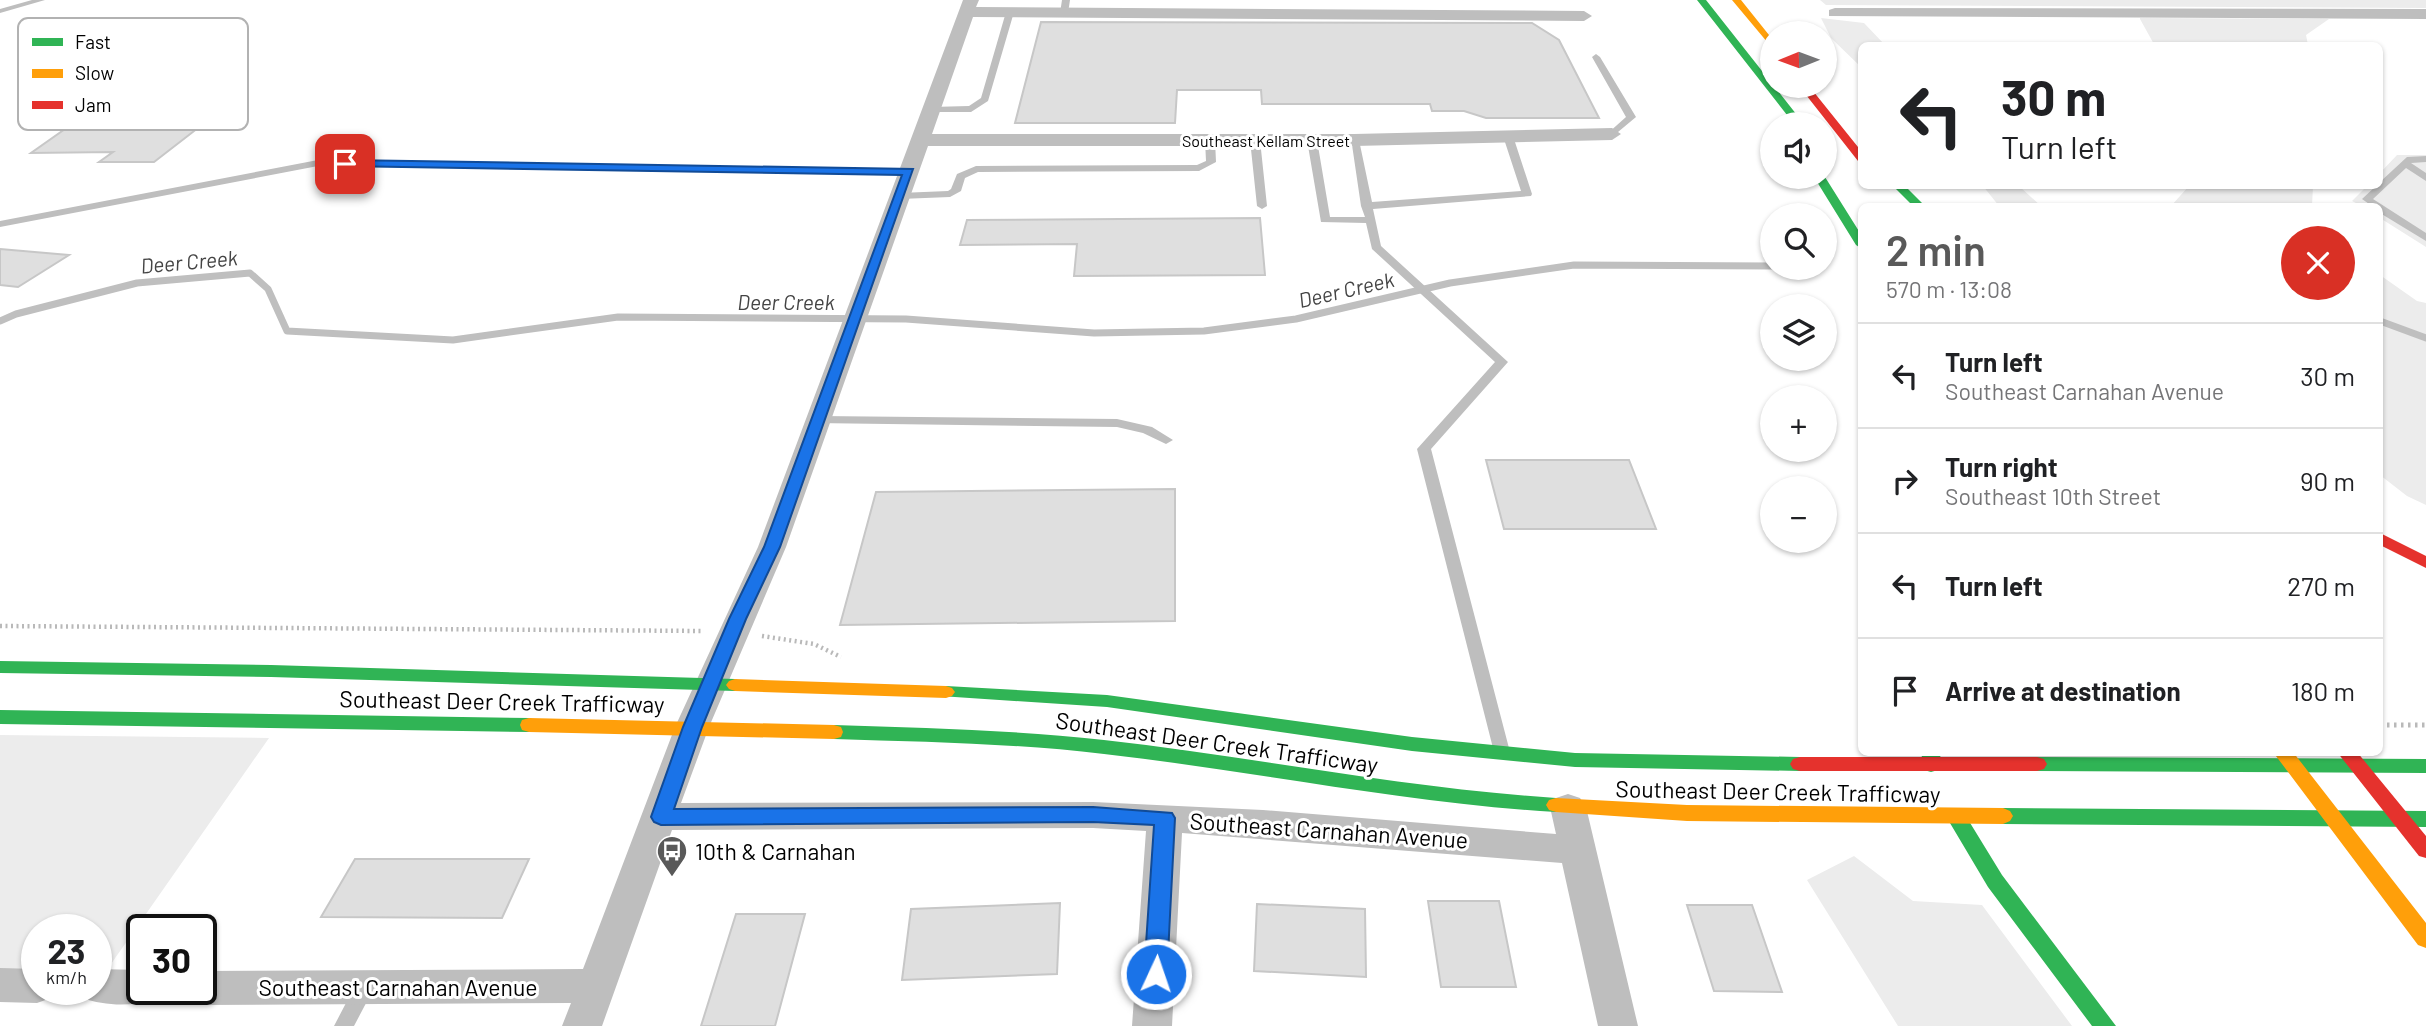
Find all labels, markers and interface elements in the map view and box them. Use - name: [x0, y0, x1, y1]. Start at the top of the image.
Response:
- legend: [18, 18, 248, 130]
- north arrow: [1760, 21, 1838, 98]
- map controls: [1760, 21, 1837, 553]
- text: Fast: [75, 30, 111, 53]
- text: Slow: [75, 61, 114, 84]
- text: 30 m: [2001, 67, 2106, 126]
- icon: left: [1886, 70, 1977, 161]
- text: Jam: [75, 93, 111, 116]
- button: sound: [1760, 112, 1837, 189]
- text: Turn left: [2001, 127, 2118, 165]
- street label: Southeast Kellam Street: [1182, 131, 1350, 150]
- pin: [315, 134, 375, 194]
- icon: arrive: [326, 145, 364, 183]
- button: search: [1760, 203, 1837, 280]
- text: 2 min: [1886, 224, 1986, 274]
- button: close: [2281, 226, 2355, 300]
- water label: Deer Creek: [139, 244, 239, 278]
- water label: Deer Creek: [1296, 266, 1397, 312]
- text: 570 m · 13:08: [1886, 275, 2012, 303]
- water label: Deer Creek: [737, 289, 835, 314]
- button: layers: [1760, 294, 1837, 371]
- text: Turn left: [1945, 346, 2043, 377]
- icon: left: [1886, 357, 1924, 395]
- text: 30 m: [2300, 360, 2355, 391]
- text: Southeast Carnahan Avenue: [1945, 377, 2224, 405]
- button: +: [1760, 385, 1837, 462]
- text: Turn right: [1945, 451, 2058, 482]
- icon: right: [1886, 462, 1924, 500]
- text: 90 m: [2300, 465, 2355, 496]
- button: −: [1760, 476, 1837, 553]
- text: Southeast 10th Street: [1945, 482, 2161, 510]
- icon: left: [1886, 567, 1924, 605]
- text: Turn left: [1945, 570, 2043, 601]
- text: 270 m: [2287, 570, 2355, 601]
- icon: arrive: [1886, 672, 1924, 710]
- text: Arrive at destination: [1945, 675, 2181, 706]
- text: 180 m: [2291, 675, 2355, 706]
- street label: Southeast Deer Creek Trafficway: [339, 684, 665, 718]
- street label: Southeast Deer Creek Trafficway: [1054, 706, 1380, 779]
- street label: Southeast Deer Creek Trafficway: [1615, 774, 1941, 808]
- street label: Southeast Carnahan Avenue: [1189, 806, 1469, 854]
- bus stop icon: 10th & Carnahan: [655, 834, 689, 878]
- place label: 10th & Carnahan: [695, 837, 856, 865]
- speed limit sign: 30: [126, 914, 217, 1005]
- text: 23: [47, 929, 86, 971]
- position arrow: [1119, 937, 1193, 1011]
- text: km/h: [46, 966, 87, 988]
- street label: Southeast Carnahan Avenue: [258, 973, 538, 1001]

